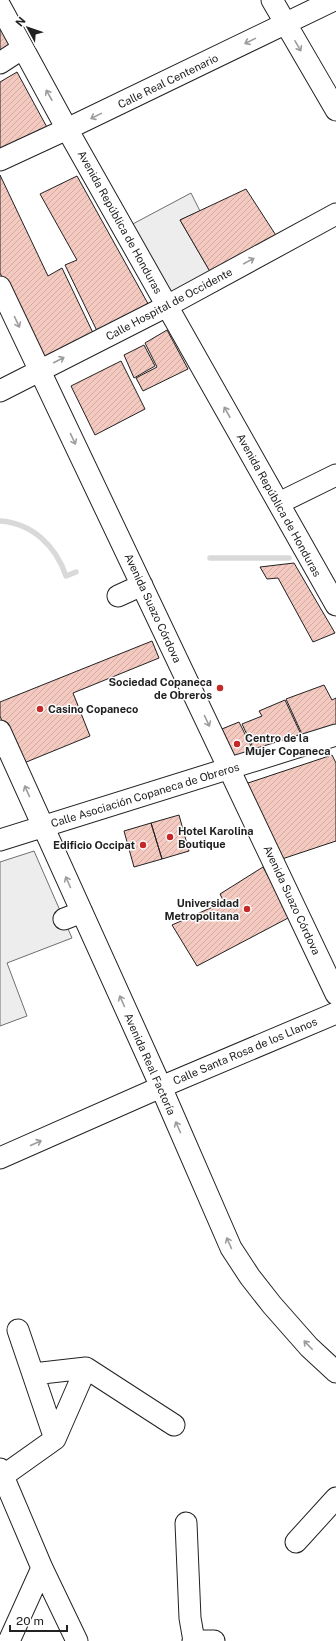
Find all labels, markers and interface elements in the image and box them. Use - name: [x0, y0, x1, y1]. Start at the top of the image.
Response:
- north arrow: [8, 8, 48, 48]
- text: N: [13, 14, 28, 29]
- one-way arrow: [245, 38, 257, 45]
- one-way arrow: [295, 40, 303, 52]
- street label: Calle Real Centenario: [116, 51, 220, 111]
- one-way arrow: [44, 89, 52, 101]
- one-way arrow: [90, 113, 102, 120]
- street label: Avenida República de Honduras: [76, 148, 165, 296]
- one-way arrow: [243, 257, 255, 264]
- street label: Calle Hospital de Occidente: [104, 266, 234, 342]
- one-way arrow: [14, 316, 21, 328]
- one-way arrow: [53, 356, 65, 363]
- one-way arrow: [223, 406, 231, 418]
- street label: Avenida República de Honduras: [235, 431, 324, 579]
- one-way arrow: [70, 433, 77, 445]
- street label: Avenida Suazo Córdova: [122, 551, 184, 665]
- place label: Sociedad Copaneca de Obreros: [109, 676, 212, 701]
- marker: Sociedad Copaneca de Obreros: [215, 683, 225, 693]
- place label: Casino Copaneco: [48, 703, 138, 715]
- marker: Casino Copaneco: [35, 704, 45, 714]
- one-way arrow: [204, 715, 211, 727]
- place label: Centro de la Mujer Copaneca: [245, 732, 330, 757]
- marker: Centro de la Mujer Copaneca: [232, 739, 242, 749]
- street label: Calle Asociación Copaneca de Obreros: [49, 760, 241, 829]
- one-way arrow: [23, 785, 30, 797]
- place label: Hotel Karolina Boutique: [178, 825, 253, 850]
- marker: Hotel Karolina Boutique: [165, 832, 175, 842]
- place label: Edificio Occipat: [53, 839, 135, 851]
- marker: Edificio Occipat: [138, 840, 148, 850]
- street label: Avenida Suazo Córdova: [261, 843, 323, 957]
- one-way arrow: [64, 877, 71, 889]
- place label: Universidad Metropolitana: [164, 897, 239, 922]
- marker: Universidad Metropolitana: [242, 904, 252, 914]
- one-way arrow: [118, 995, 125, 1007]
- street label: Avenida Real Factoría: [122, 1011, 178, 1117]
- street label: Calle Santa Rosa de los Llanos: [171, 1015, 319, 1087]
- one-way arrow: [174, 1121, 181, 1133]
- one-way arrow: [29, 1138, 41, 1146]
- one-way arrow: [225, 1237, 232, 1249]
- one-way arrow: [303, 1340, 313, 1350]
- scale bar: [10, 1607, 67, 1633]
- text: 20 m: [16, 1614, 44, 1628]

